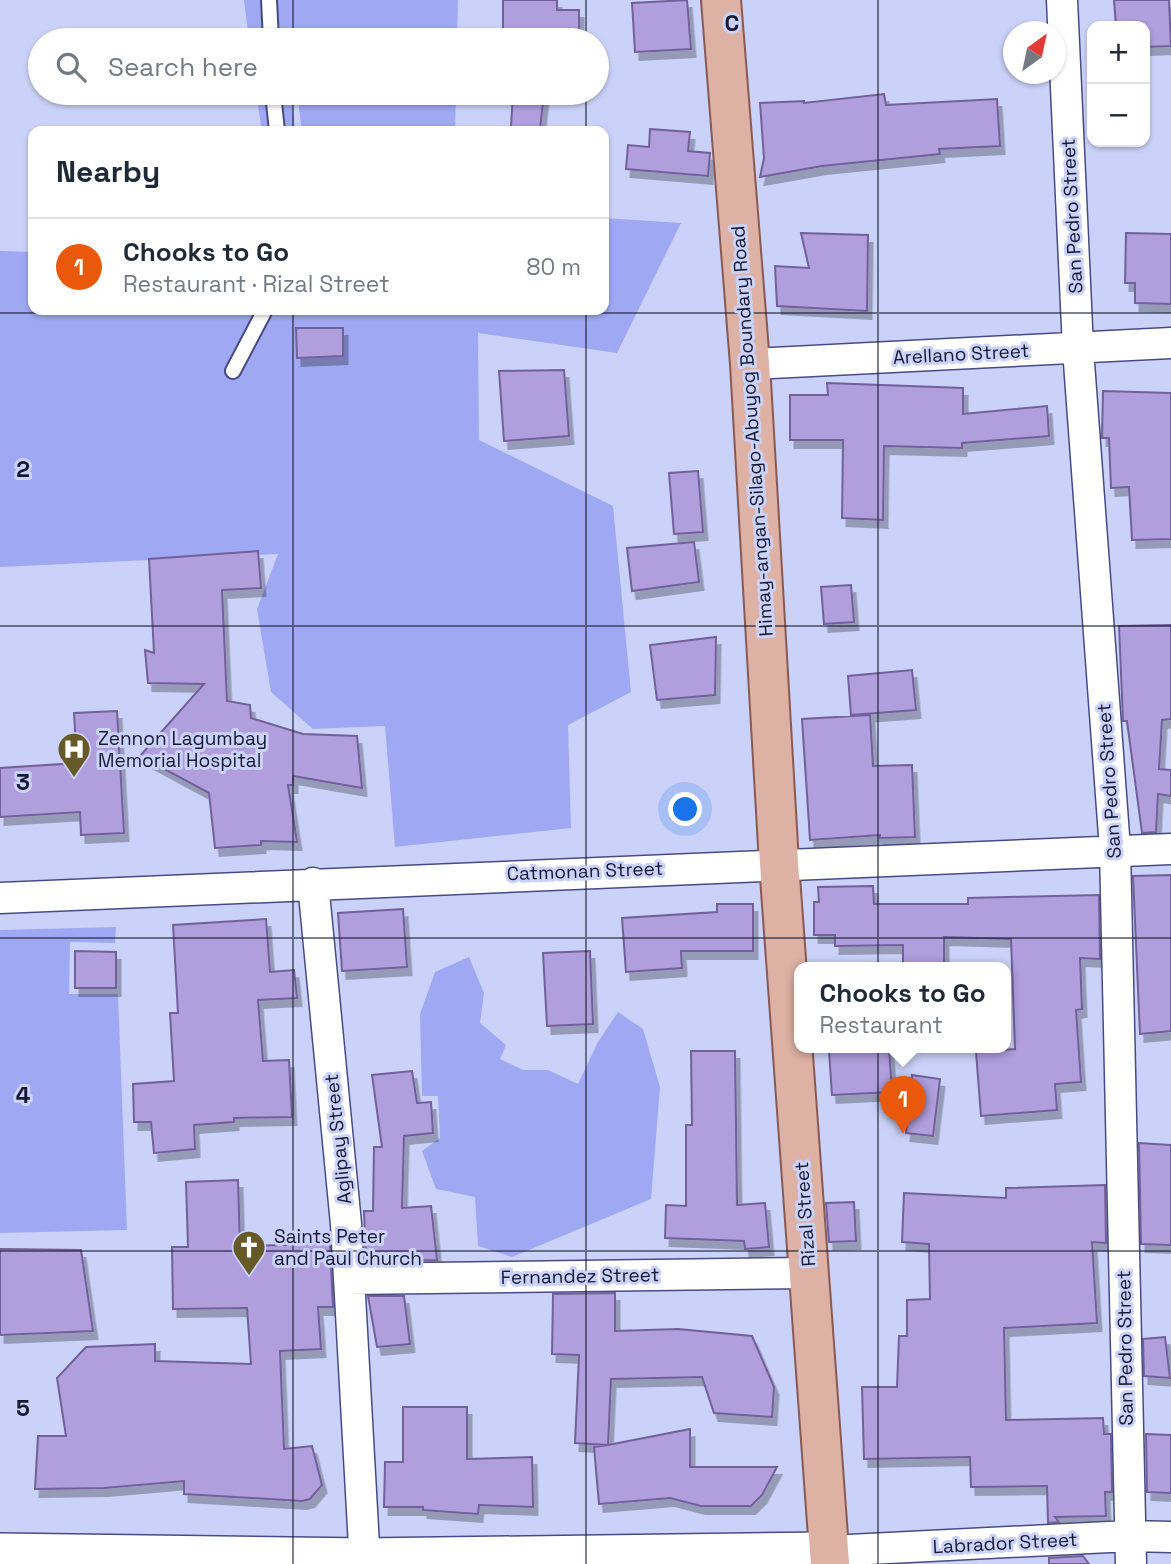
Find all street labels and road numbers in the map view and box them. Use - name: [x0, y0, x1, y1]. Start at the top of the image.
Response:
- street label: San Pedro Street: [1055, 138, 1089, 294]
- street label: Himay-angan-Silago-Abuyog Boundary Road: [725, 225, 779, 637]
- street label: Arellano Street: [892, 338, 1030, 370]
- street label: San Pedro Street: [1091, 703, 1127, 859]
- street label: Catmonan Street: [506, 856, 664, 886]
- street label: Aglipay Street: [319, 1073, 357, 1205]
- street label: Rizal Street: [789, 1161, 821, 1267]
- street label: Fernandez Street: [500, 1262, 660, 1290]
- street label: San Pedro Street: [1111, 1270, 1139, 1426]
- street label: Labrador Street: [932, 1527, 1078, 1559]

